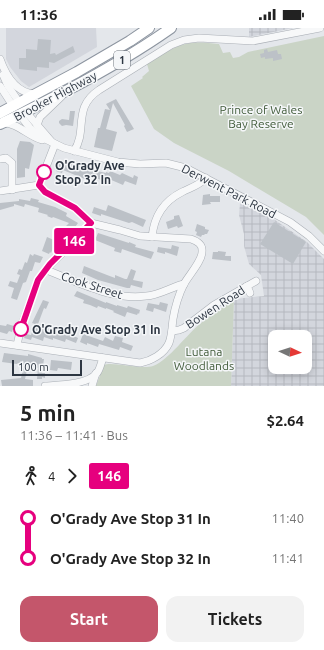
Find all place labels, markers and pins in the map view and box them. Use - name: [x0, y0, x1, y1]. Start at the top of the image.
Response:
- place label: O'Grady Ave Stop 32 In: [55, 159, 125, 186]
- marker: O'Grady Ave Stop 32 In: [36, 164, 52, 180]
- marker: O'Grady Ave Stop 31 In: [13, 321, 29, 337]
- place label: O'Grady Ave Stop 31 In: [32, 323, 161, 336]

